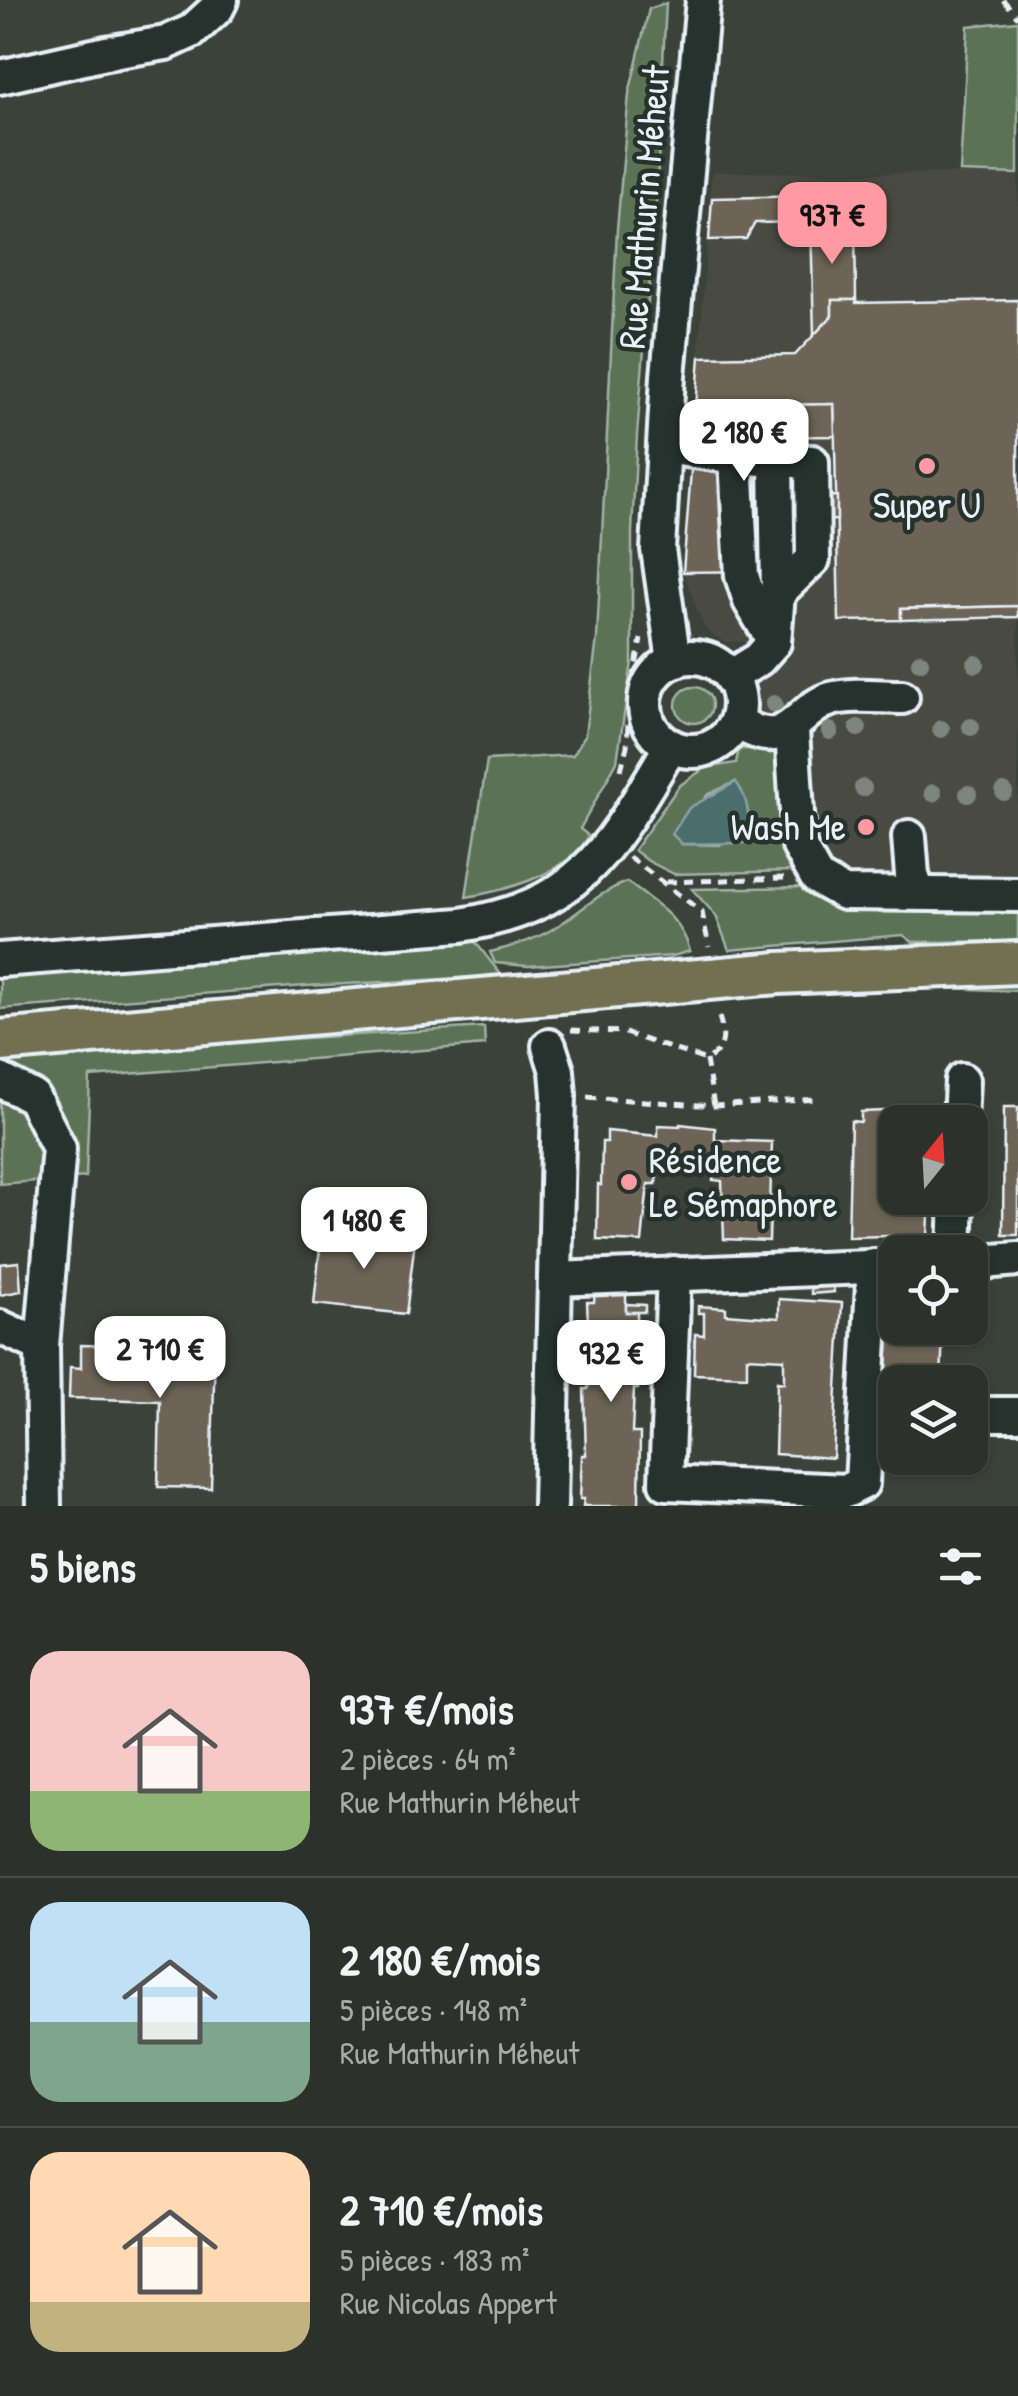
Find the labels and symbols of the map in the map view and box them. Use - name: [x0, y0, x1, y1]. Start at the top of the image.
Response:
- street label: Rue Mathurin Méheut: [605, 62, 681, 351]
- pin: 937 €: [762, 182, 902, 267]
- pin: 2 180 €: [652, 399, 836, 484]
- marker: Super U: [916, 455, 938, 477]
- place label: Super U: [873, 478, 981, 530]
- place label: Wash Me: [731, 800, 846, 852]
- marker: Wash Me: [855, 816, 877, 838]
- north arrow: [878, 1105, 988, 1215]
- place label: Résidence Le Sémaphore: [649, 1133, 838, 1229]
- marker: Résidence Le Sémaphore: [618, 1171, 640, 1193]
- pin: 1 480 €: [272, 1187, 456, 1272]
- pin: 2 710 €: [68, 1316, 252, 1401]
- pin: 932 €: [541, 1320, 681, 1405]

